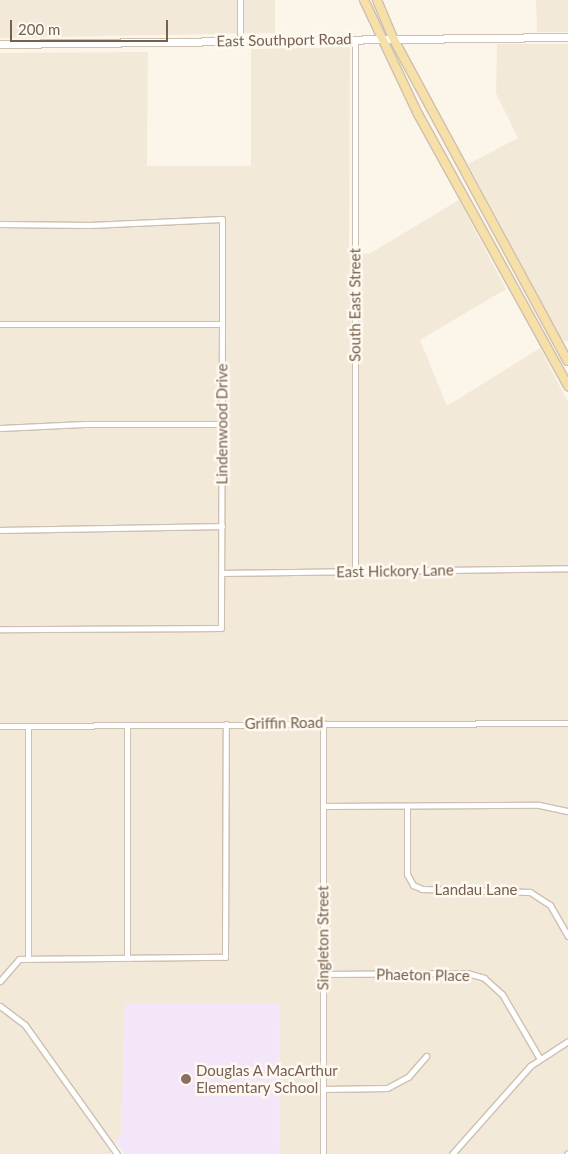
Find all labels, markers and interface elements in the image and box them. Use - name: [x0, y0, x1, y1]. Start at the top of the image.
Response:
- scale bar: [12, 10, 170, 42]
- text: 200 m: [18, 20, 60, 38]
- street label: East Southport Road: [216, 30, 352, 50]
- street label: South East Street: [346, 248, 364, 362]
- street label: Lindenwood Drive: [213, 363, 231, 485]
- street label: East Hickory Lane: [336, 561, 454, 581]
- street label: Griffin Road: [245, 713, 323, 733]
- street label: Landau Lane: [434, 881, 518, 899]
- street label: Singleton Street: [314, 886, 332, 990]
- street label: Phaeton Place: [376, 965, 470, 985]
- place label: Douglas A MacArthur Elementary School: [196, 1061, 339, 1096]
- marker: Douglas A MacArthur Elementary School: [180, 1073, 192, 1085]

